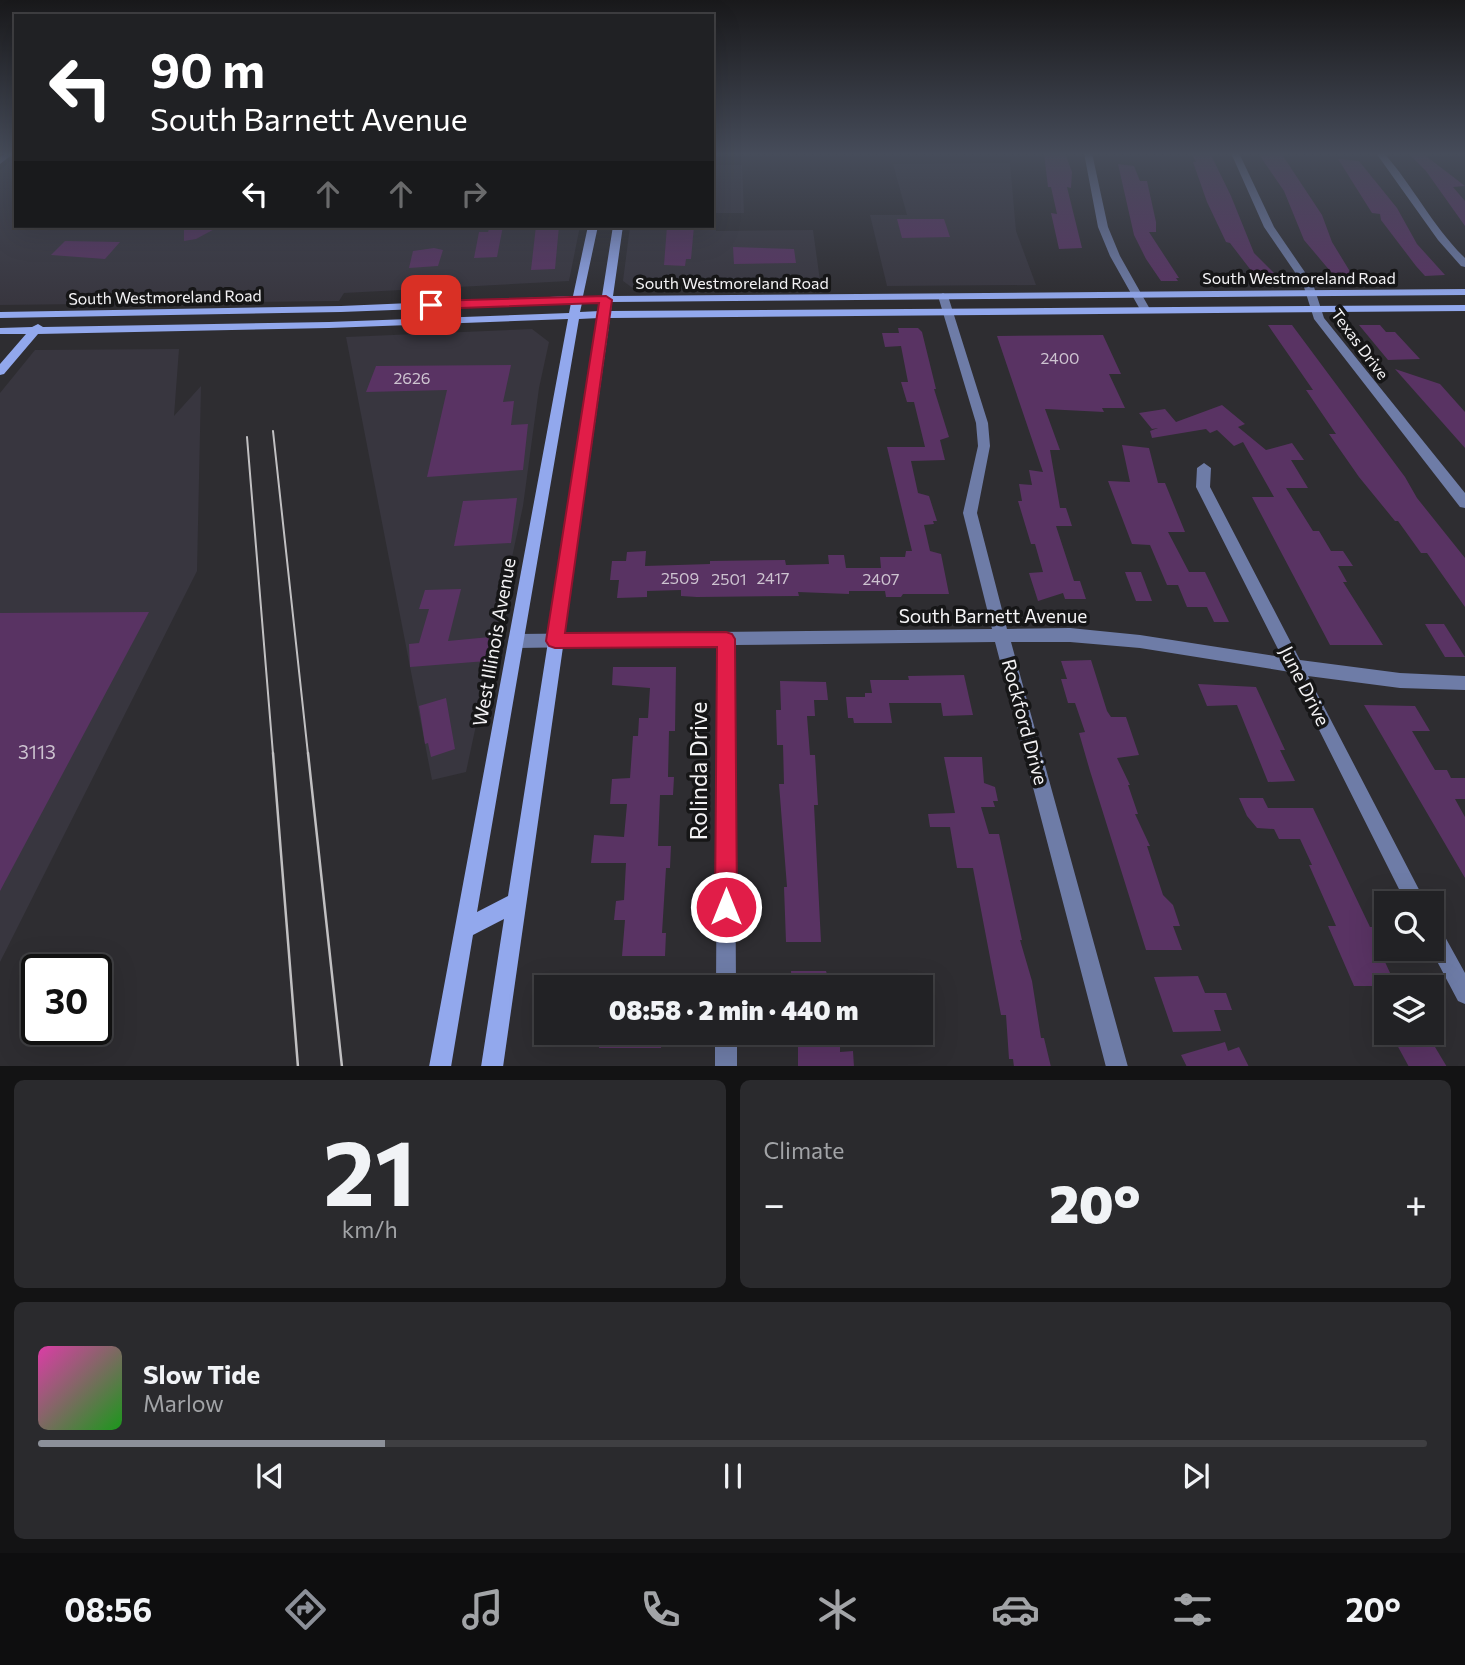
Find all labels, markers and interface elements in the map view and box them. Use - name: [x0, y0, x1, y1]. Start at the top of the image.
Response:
- text: 90 m: [150, 38, 265, 98]
- icon: left: [35, 42, 126, 133]
- text: South Barnett Avenue: [150, 98, 468, 138]
- icon: left: [236, 175, 274, 213]
- icon: ahead: [309, 175, 347, 213]
- icon: ahead: [382, 175, 420, 213]
- icon: right: [455, 175, 493, 213]
- street label: South Westmoreland Road: [1202, 268, 1396, 287]
- street label: South Westmoreland Road: [635, 273, 829, 292]
- pin: [401, 275, 461, 335]
- street label: South Westmoreland Road: [68, 285, 262, 308]
- icon: arrive: [412, 286, 450, 324]
- street label: Texas Drive: [1328, 305, 1393, 383]
- house number: 2400: [1040, 348, 1080, 367]
- house number: 2626: [393, 368, 431, 387]
- street label: West Illinois Avenue: [467, 556, 520, 728]
- house number: 2509: [661, 568, 699, 587]
- house number: 2417: [756, 568, 790, 587]
- house number: 2501: [711, 569, 747, 588]
- house number: 2407: [862, 569, 900, 588]
- street label: South Barnett Avenue: [899, 604, 1087, 627]
- street label: June Drive: [1276, 642, 1335, 730]
- street label: Rockford Drive: [998, 656, 1053, 787]
- street label: Rolinda Drive: [684, 702, 712, 840]
- house number: 3113: [18, 740, 56, 763]
- position arrow: [689, 870, 763, 944]
- map controls: [1374, 891, 1444, 1045]
- button: search: [1374, 891, 1444, 961]
- speed limit sign: 30: [21, 954, 112, 1045]
- button: layers: [1374, 975, 1444, 1045]
- text: 08:58 · 2 min · 440 m: [609, 994, 858, 1025]
- text: 21: [323, 1113, 416, 1225]
- text: Climate: [764, 1136, 845, 1164]
- text: 20°: [1049, 1170, 1141, 1234]
- text: −: [764, 1179, 785, 1226]
- text: +: [1405, 1179, 1427, 1226]
- text: km/h: [342, 1215, 398, 1243]
- text: Slow Tide: [143, 1358, 260, 1389]
- text: Marlow: [143, 1389, 224, 1417]
- icon: previous: [251, 1457, 289, 1495]
- icon: pause: [714, 1457, 752, 1495]
- icon: next: [1177, 1457, 1215, 1495]
- icon: directions: [281, 1585, 330, 1634]
- icon: music: [458, 1585, 507, 1634]
- icon: phone: [636, 1585, 685, 1634]
- icon: climate: [813, 1585, 862, 1634]
- icon: car: [991, 1585, 1040, 1634]
- icon: filters: [1168, 1585, 1217, 1634]
- text: 08:56: [64, 1589, 152, 1629]
- text: 20°: [1345, 1589, 1401, 1629]

